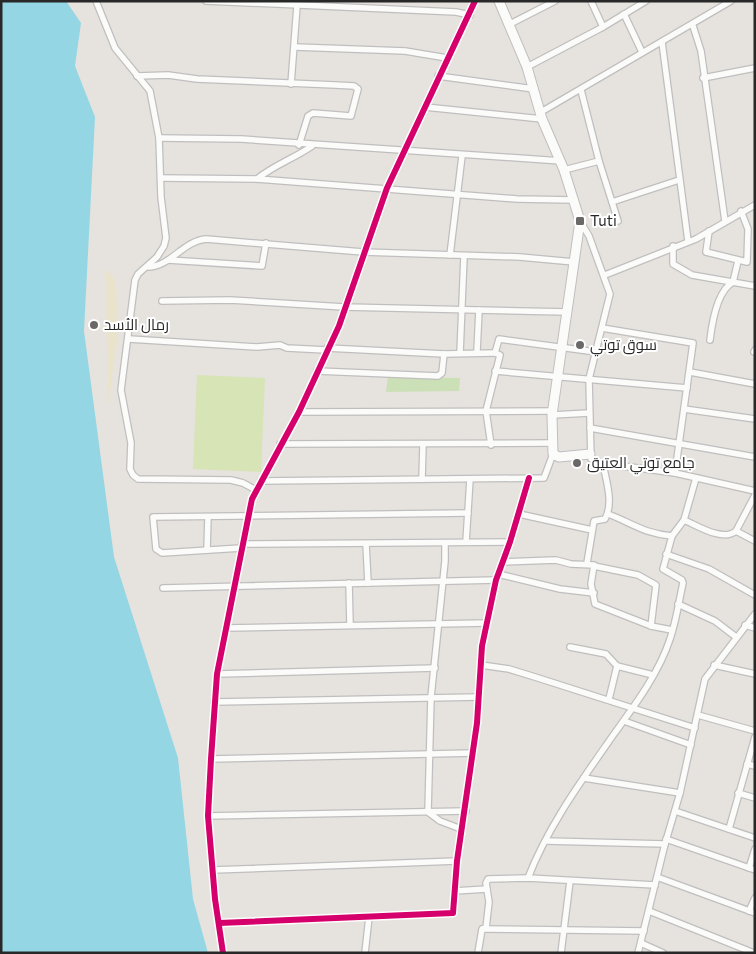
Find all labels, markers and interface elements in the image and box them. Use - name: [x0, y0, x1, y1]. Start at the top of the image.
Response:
- place label: Tuti: [590, 211, 617, 229]
- marker: Tuti: [574, 215, 586, 227]
- place label: رمال الأسد: [104, 315, 169, 334]
- marker: رمال الأسد: [88, 319, 100, 331]
- place label: سوق توتي: [590, 335, 657, 357]
- marker: سوق توتي: [574, 339, 586, 351]
- place label: جامع توتي العتيق: [587, 453, 694, 475]
- marker: جامع توتي العتيق: [571, 457, 583, 469]

